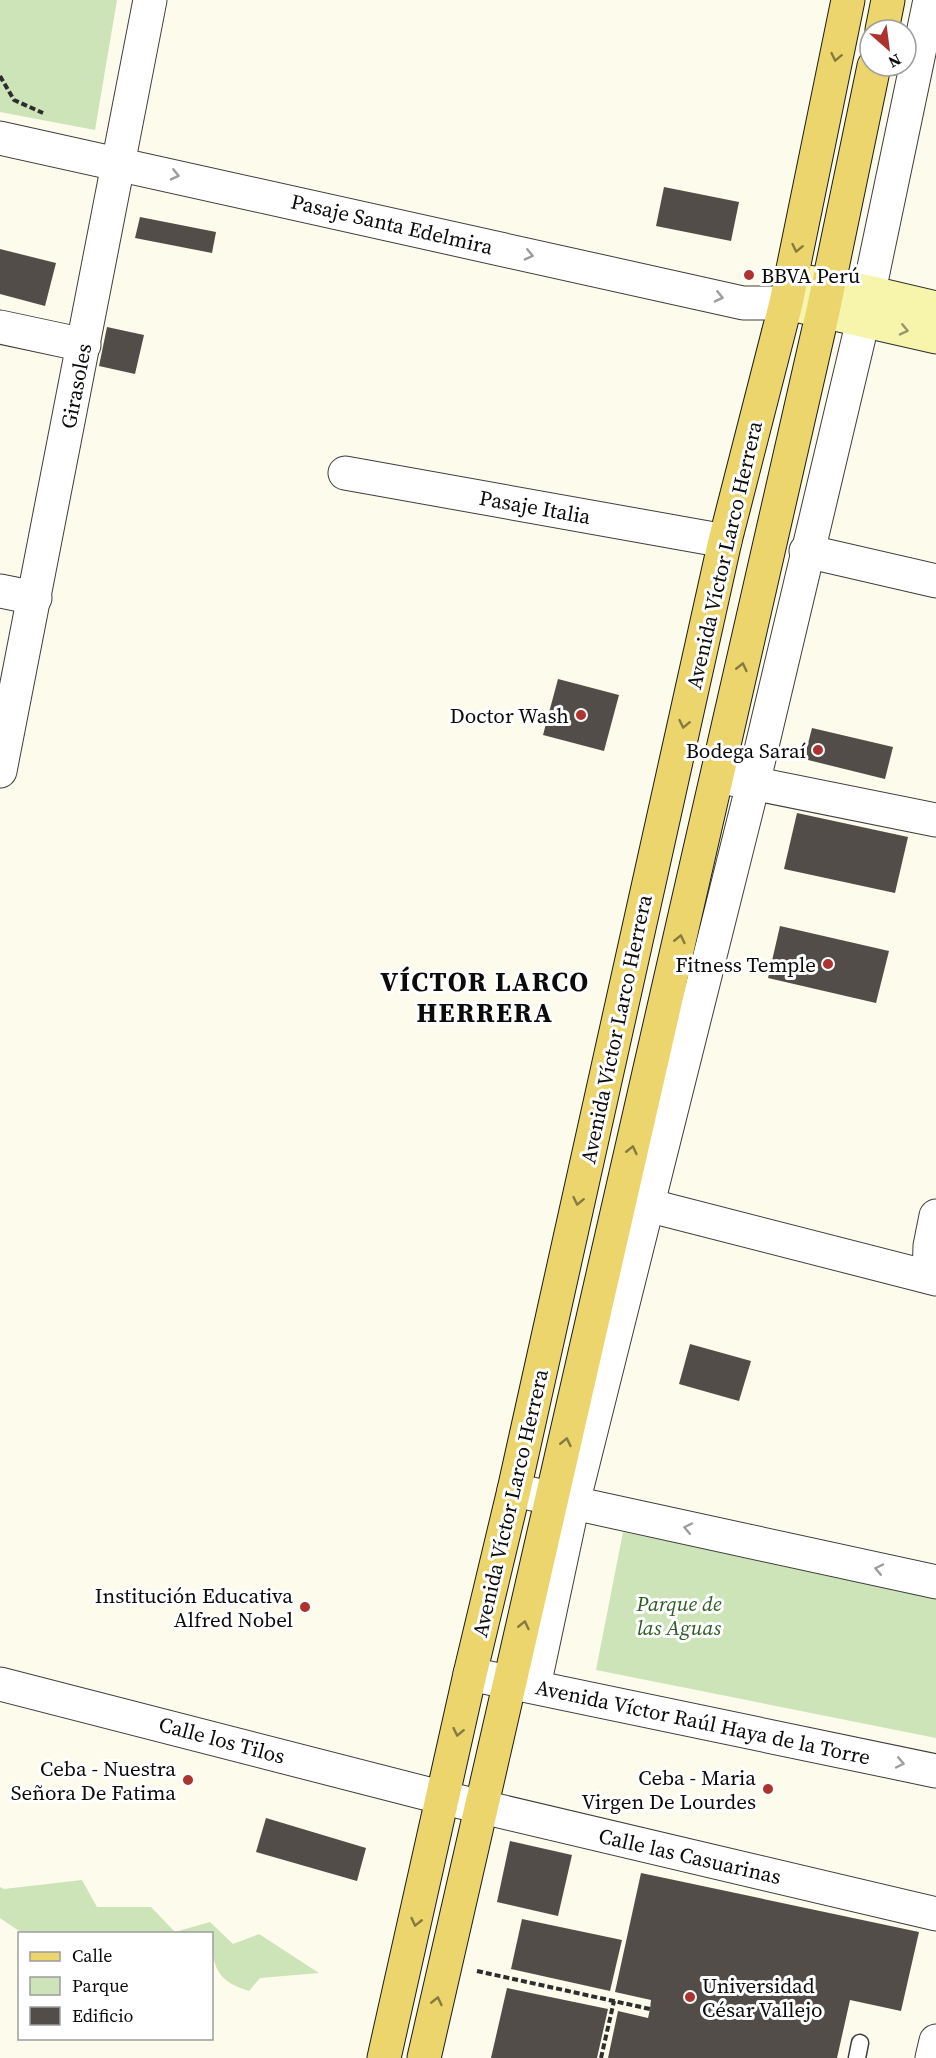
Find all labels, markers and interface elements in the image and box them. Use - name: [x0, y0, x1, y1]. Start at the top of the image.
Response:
- north arrow: [858, 18, 918, 78]
- text: N: [884, 49, 905, 74]
- one-way arrow: [831, 52, 844, 62]
- one-way arrow: [170, 168, 180, 181]
- street label: Pasaje Santa Edelmira: [288, 187, 496, 261]
- one-way arrow: [791, 243, 804, 253]
- one-way arrow: [524, 247, 534, 260]
- place label: BBVA Perú: [761, 261, 860, 290]
- marker: BBVA Perú: [742, 268, 756, 282]
- one-way arrow: [714, 290, 724, 303]
- one-way arrow: [899, 322, 909, 335]
- street label: Girasoles: [54, 341, 98, 431]
- street label: Avenida Víctor Larco Herrera: [679, 418, 769, 692]
- street label: Pasaje Italia: [477, 483, 593, 531]
- one-way arrow: [735, 662, 748, 672]
- place label: Doctor Wash: [450, 701, 569, 730]
- marker: Doctor Wash: [574, 708, 588, 722]
- one-way arrow: [678, 719, 691, 729]
- place label: Bodega Saraí: [686, 736, 806, 765]
- marker: Bodega Saraí: [811, 743, 825, 757]
- street label: Avenida Víctor Larco Herrera: [573, 892, 659, 1166]
- one-way arrow: [673, 934, 686, 944]
- place label: Fitness Temple: [675, 950, 816, 979]
- marker: Fitness Temple: [821, 957, 835, 971]
- district label: VÍCTOR LARCO HERRERA: [380, 963, 590, 1031]
- one-way arrow: [625, 1145, 638, 1155]
- one-way arrow: [572, 1196, 585, 1206]
- street label: Avenida Víctor Larco Herrera: [465, 1366, 555, 1640]
- one-way arrow: [558, 1438, 571, 1448]
- one-way arrow: [684, 1522, 694, 1535]
- one-way arrow: [874, 1564, 884, 1577]
- place label: Institución Educativa Alfred Nobel: [95, 1581, 293, 1634]
- park label: Parque de las Aguas: [636, 1589, 722, 1642]
- marker: Institución Educativa Alfred Nobel: [298, 1600, 312, 1614]
- one-way arrow: [516, 1620, 529, 1630]
- street label: Avenida Víctor Raúl Haya de la Torre: [533, 1672, 873, 1772]
- street label: Calle los Tilos: [156, 1709, 288, 1771]
- one-way arrow: [452, 1726, 465, 1736]
- place label: Ceba - Nuestra Señora De Fatima: [11, 1754, 176, 1807]
- one-way arrow: [895, 1756, 905, 1769]
- place label: Ceba - Maria Virgen De Lourdes: [582, 1763, 756, 1816]
- marker: Ceba - Nuestra Señora De Fatima: [181, 1773, 195, 1787]
- marker: Ceba - Maria Virgen De Lourdes: [761, 1782, 775, 1796]
- street label: Calle las Casuarinas: [596, 1821, 784, 1891]
- one-way arrow: [410, 1917, 423, 1927]
- legend: [18, 1932, 213, 2040]
- text: Calle: [72, 1943, 112, 1968]
- place label: Universidad César Vallejo: [702, 1971, 823, 2024]
- text: Parque: [72, 1973, 129, 1998]
- marker: Universidad César Vallejo: [683, 1990, 697, 2004]
- one-way arrow: [430, 1996, 443, 2006]
- text: Edificio: [72, 2003, 133, 2028]

